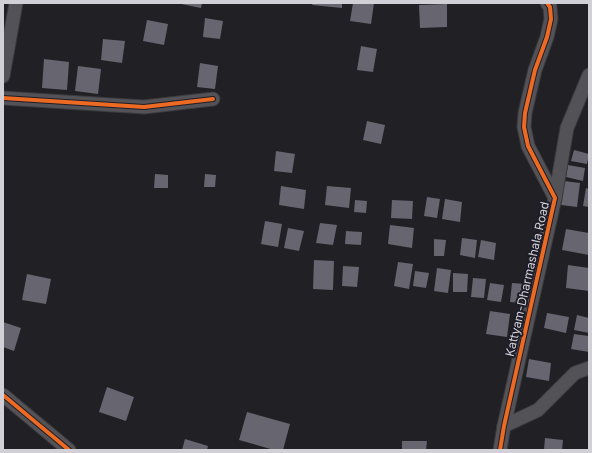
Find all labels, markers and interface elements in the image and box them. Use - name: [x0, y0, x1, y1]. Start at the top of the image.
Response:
- street label: Kattyam-Dharmashala Road: [502, 200, 552, 358]

